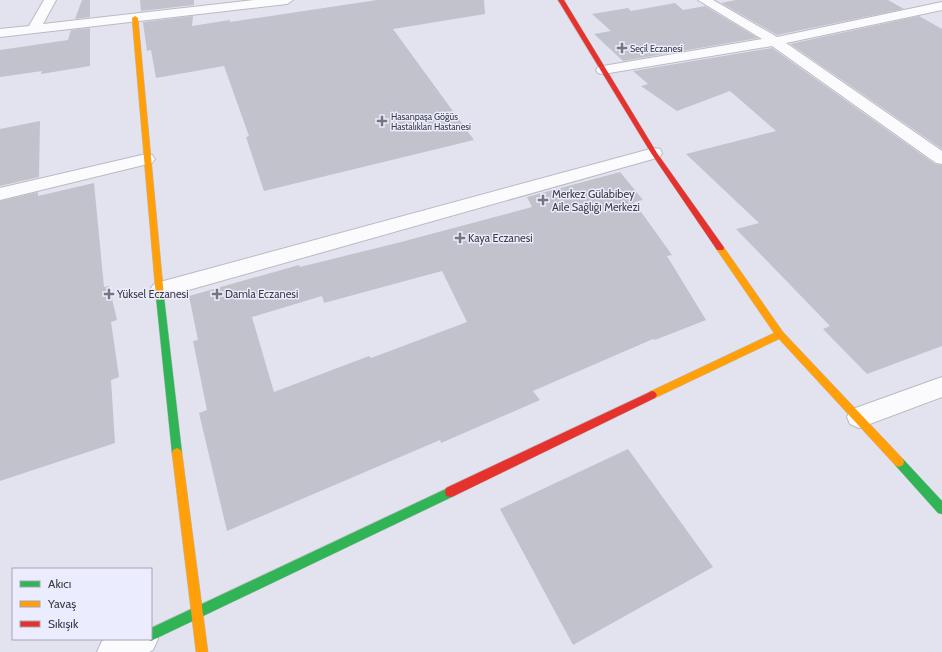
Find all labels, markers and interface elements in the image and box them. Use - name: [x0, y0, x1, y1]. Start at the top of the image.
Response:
- marker: Seçil Eczanesi: [617, 43, 627, 53]
- place label: Seçil Eczanesi: [630, 43, 683, 54]
- place label: Hasanpaşa Göğüs Hastalıkları Hastanesi: [391, 111, 471, 132]
- marker: Hasanpaşa Göğüs Hastalıkları Hastanesi: [376, 115, 388, 127]
- place label: Merkez Gülabibey Aile Sağlığı Merkezi: [552, 187, 640, 214]
- marker: Merkez Gülabibey Aile Sağlığı Merkezi: [537, 194, 549, 206]
- place label: Kaya Eczanesi: [468, 231, 533, 245]
- marker: Kaya Eczanesi: [455, 233, 465, 243]
- place label: Yüksel Eczanesi: [116, 287, 189, 301]
- place label: Damla Eczanesi: [225, 287, 298, 301]
- marker: Yüksel Eczanesi: [104, 289, 114, 299]
- marker: Damla Eczanesi: [212, 289, 222, 299]
- legend: [12, 568, 152, 640]
- text: Akıcı: [48, 576, 71, 591]
- text: Yavaş: [47, 596, 76, 611]
- text: Sıkışık: [48, 616, 79, 631]

